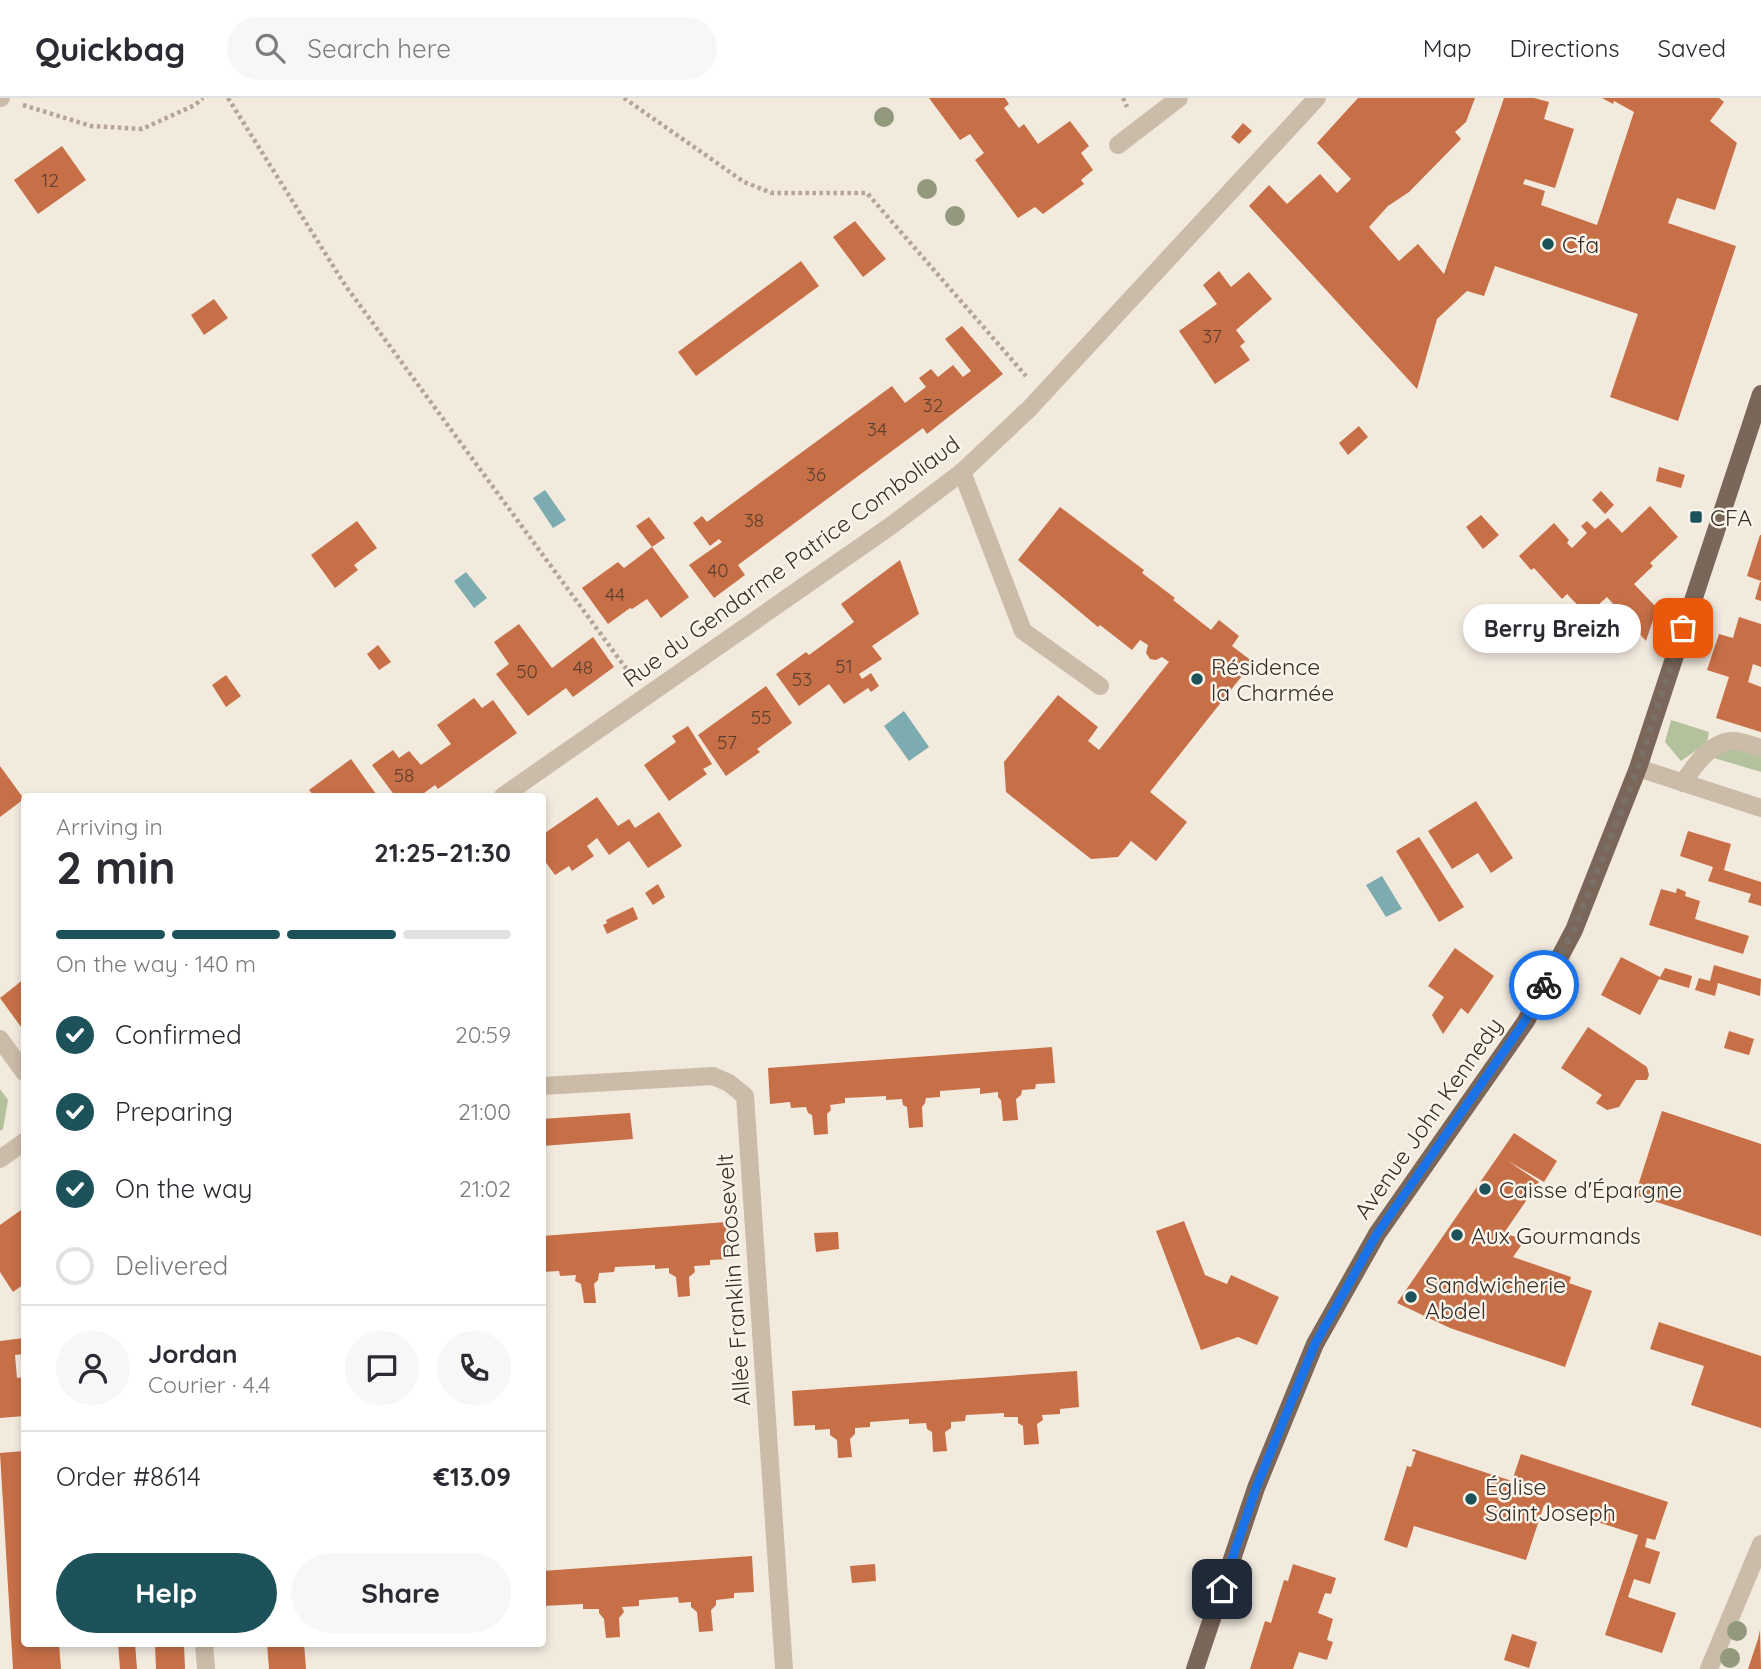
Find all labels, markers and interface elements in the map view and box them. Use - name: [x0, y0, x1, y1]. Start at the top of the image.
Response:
- search box: [227, 17, 717, 80]
- text: Quickbag: [35, 28, 185, 69]
- icon: search: [251, 29, 289, 67]
- text: Search here: [307, 32, 451, 65]
- text: Map: [1423, 33, 1472, 63]
- text: Directions: [1510, 33, 1620, 63]
- text: Saved: [1658, 33, 1726, 63]
- house number: 12: [41, 168, 59, 192]
- place label: Cfa: [1562, 230, 1599, 259]
- marker: Cfa: [1540, 236, 1556, 252]
- house number: 37: [1202, 324, 1222, 348]
- house number: 32: [923, 393, 943, 417]
- house number: 34: [867, 417, 887, 441]
- street label: Rue du Gendarme Patrice Comboliaud: [617, 429, 965, 693]
- house number: 36: [806, 462, 826, 486]
- place label: CFA: [1710, 503, 1752, 532]
- house number: 38: [744, 508, 764, 532]
- marker: CFA: [1688, 509, 1704, 525]
- house number: 40: [707, 558, 729, 582]
- house number: 44: [605, 582, 625, 606]
- pin: [1653, 598, 1713, 658]
- callout: Berry Breizh: [1462, 603, 1641, 652]
- icon: bag: [1664, 609, 1702, 647]
- text: Berry Breizh: [1484, 614, 1620, 643]
- place label: Résidence la Charmée: [1211, 652, 1334, 707]
- house number: 51: [835, 654, 853, 678]
- house number: 48: [573, 655, 593, 679]
- house number: 50: [516, 659, 538, 683]
- house number: 53: [792, 667, 812, 691]
- marker: Résidence la Charmée: [1189, 671, 1205, 687]
- house number: 55: [751, 705, 771, 729]
- house number: 57: [717, 730, 737, 754]
- house number: 58: [394, 763, 414, 787]
- text: Arriving in: [56, 812, 163, 841]
- text: 21:25–21:30: [374, 836, 511, 869]
- text: 2 min: [56, 838, 176, 896]
- text: On the way · 140 m: [56, 949, 256, 978]
- courier: [1509, 950, 1579, 1020]
- icon: bike: [1525, 966, 1563, 1004]
- street label: Avenue John Kennedy: [1348, 1012, 1508, 1224]
- icon: check: [56, 1016, 94, 1054]
- text: Confirmed: [115, 1018, 242, 1051]
- text: 20:59: [455, 1020, 511, 1049]
- icon: check: [56, 1093, 94, 1131]
- text: Preparing: [115, 1095, 233, 1128]
- text: 21:00: [458, 1097, 511, 1126]
- street label: Allée Franklin Roosevelt: [710, 1153, 756, 1407]
- icon: check: [56, 1170, 94, 1208]
- text: On the way: [115, 1172, 253, 1205]
- text: 21:02: [459, 1174, 511, 1203]
- place label: Caisse d'Épargne: [1499, 1175, 1682, 1204]
- marker: Caisse d'Épargne: [1477, 1181, 1493, 1197]
- place label: Aux Gourmands: [1471, 1221, 1641, 1250]
- marker: Aux Gourmands: [1449, 1227, 1465, 1243]
- text: Delivered: [115, 1249, 228, 1282]
- place label: Sandwicherie Abdel: [1425, 1270, 1566, 1325]
- marker: Sandwicherie Abdel: [1403, 1289, 1419, 1305]
- button: person: [56, 1331, 130, 1405]
- button: chat: [345, 1331, 419, 1405]
- button: phone: [437, 1331, 511, 1405]
- text: Jordan: [148, 1337, 237, 1370]
- text: Courier · 4.4: [148, 1370, 270, 1399]
- text: Order #8614: [56, 1460, 201, 1493]
- text: €13.09: [433, 1460, 511, 1493]
- place label: Église SaintJoseph: [1485, 1472, 1616, 1527]
- marker: Église SaintJoseph: [1463, 1491, 1479, 1507]
- button: Help: [56, 1553, 277, 1633]
- button: Share: [291, 1553, 511, 1633]
- pin: [1192, 1559, 1252, 1619]
- icon: home: [1203, 1570, 1241, 1608]

